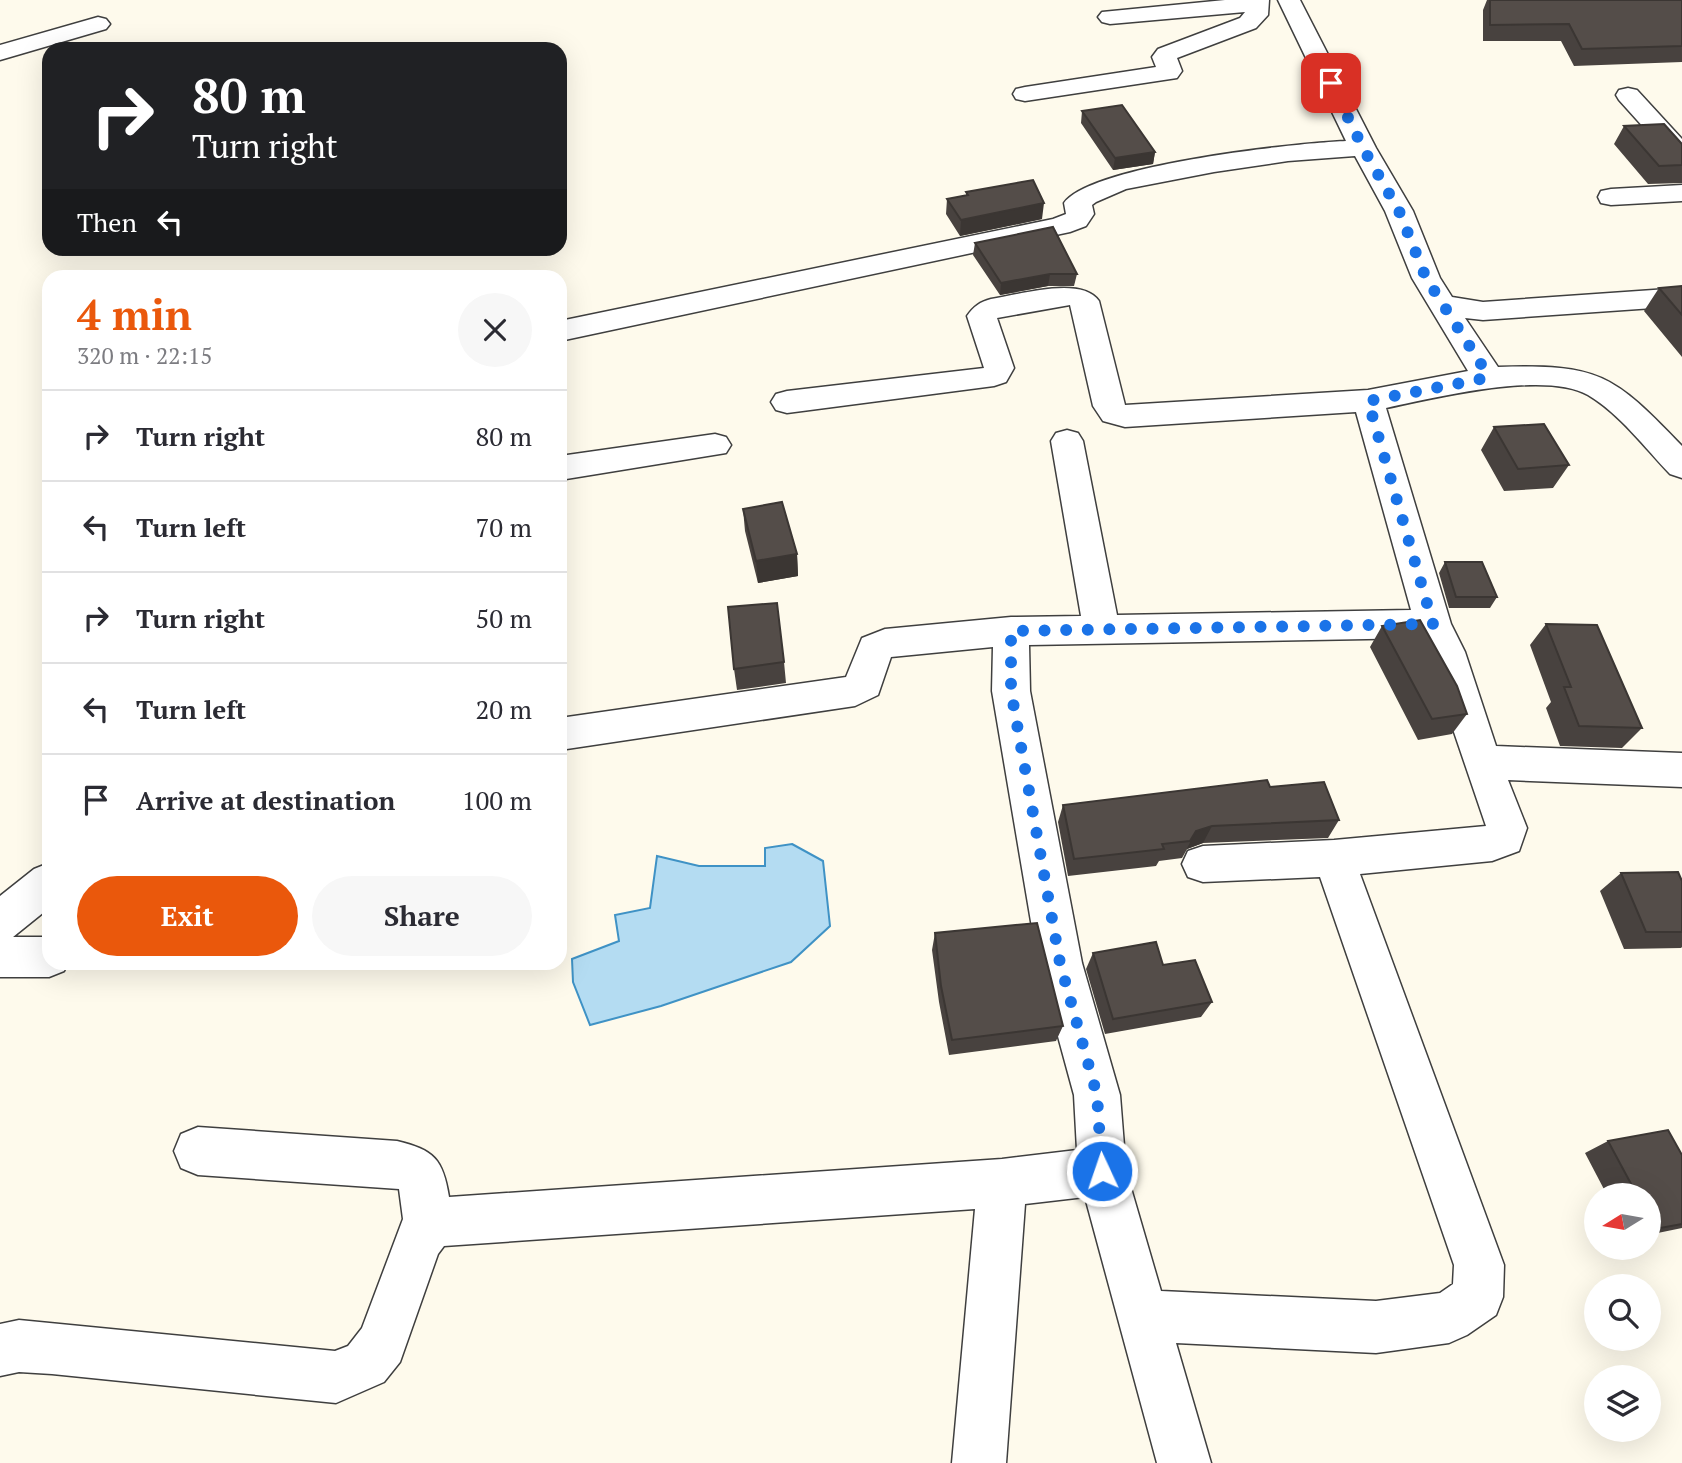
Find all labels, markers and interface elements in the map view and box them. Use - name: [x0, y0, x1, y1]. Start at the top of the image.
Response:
- pin: [1301, 53, 1361, 113]
- text: 80 m: [192, 62, 306, 127]
- icon: arrive: [1312, 64, 1350, 102]
- icon: right: [77, 70, 168, 161]
- text: Turn right: [192, 125, 338, 167]
- icon: left: [151, 203, 189, 241]
- text: Then: [77, 205, 137, 239]
- text: 4 min: [77, 286, 192, 342]
- button: close: [458, 293, 532, 367]
- text: 320 m · 22:15: [77, 340, 212, 371]
- icon: right: [77, 417, 115, 455]
- text: Turn right: [136, 419, 265, 453]
- text: 80 m: [476, 419, 532, 453]
- icon: left: [77, 508, 115, 546]
- text: Turn left: [136, 510, 246, 544]
- text: 70 m: [476, 510, 532, 544]
- icon: right: [77, 599, 115, 637]
- text: Turn right: [136, 601, 265, 635]
- text: 50 m: [476, 601, 532, 635]
- icon: left: [77, 690, 115, 728]
- text: Turn left: [136, 692, 246, 726]
- text: 20 m: [476, 692, 532, 726]
- icon: arrive: [77, 781, 115, 819]
- text: Arrive at destination: [136, 783, 395, 817]
- text: 100 m: [462, 783, 532, 817]
- button: Exit: [77, 876, 298, 956]
- button: Share: [312, 876, 532, 956]
- position arrow: [1065, 1134, 1139, 1208]
- north arrow: [1584, 1183, 1661, 1260]
- map controls: [1584, 1183, 1661, 1442]
- button: search: [1584, 1274, 1661, 1351]
- button: layers: [1584, 1365, 1661, 1442]

